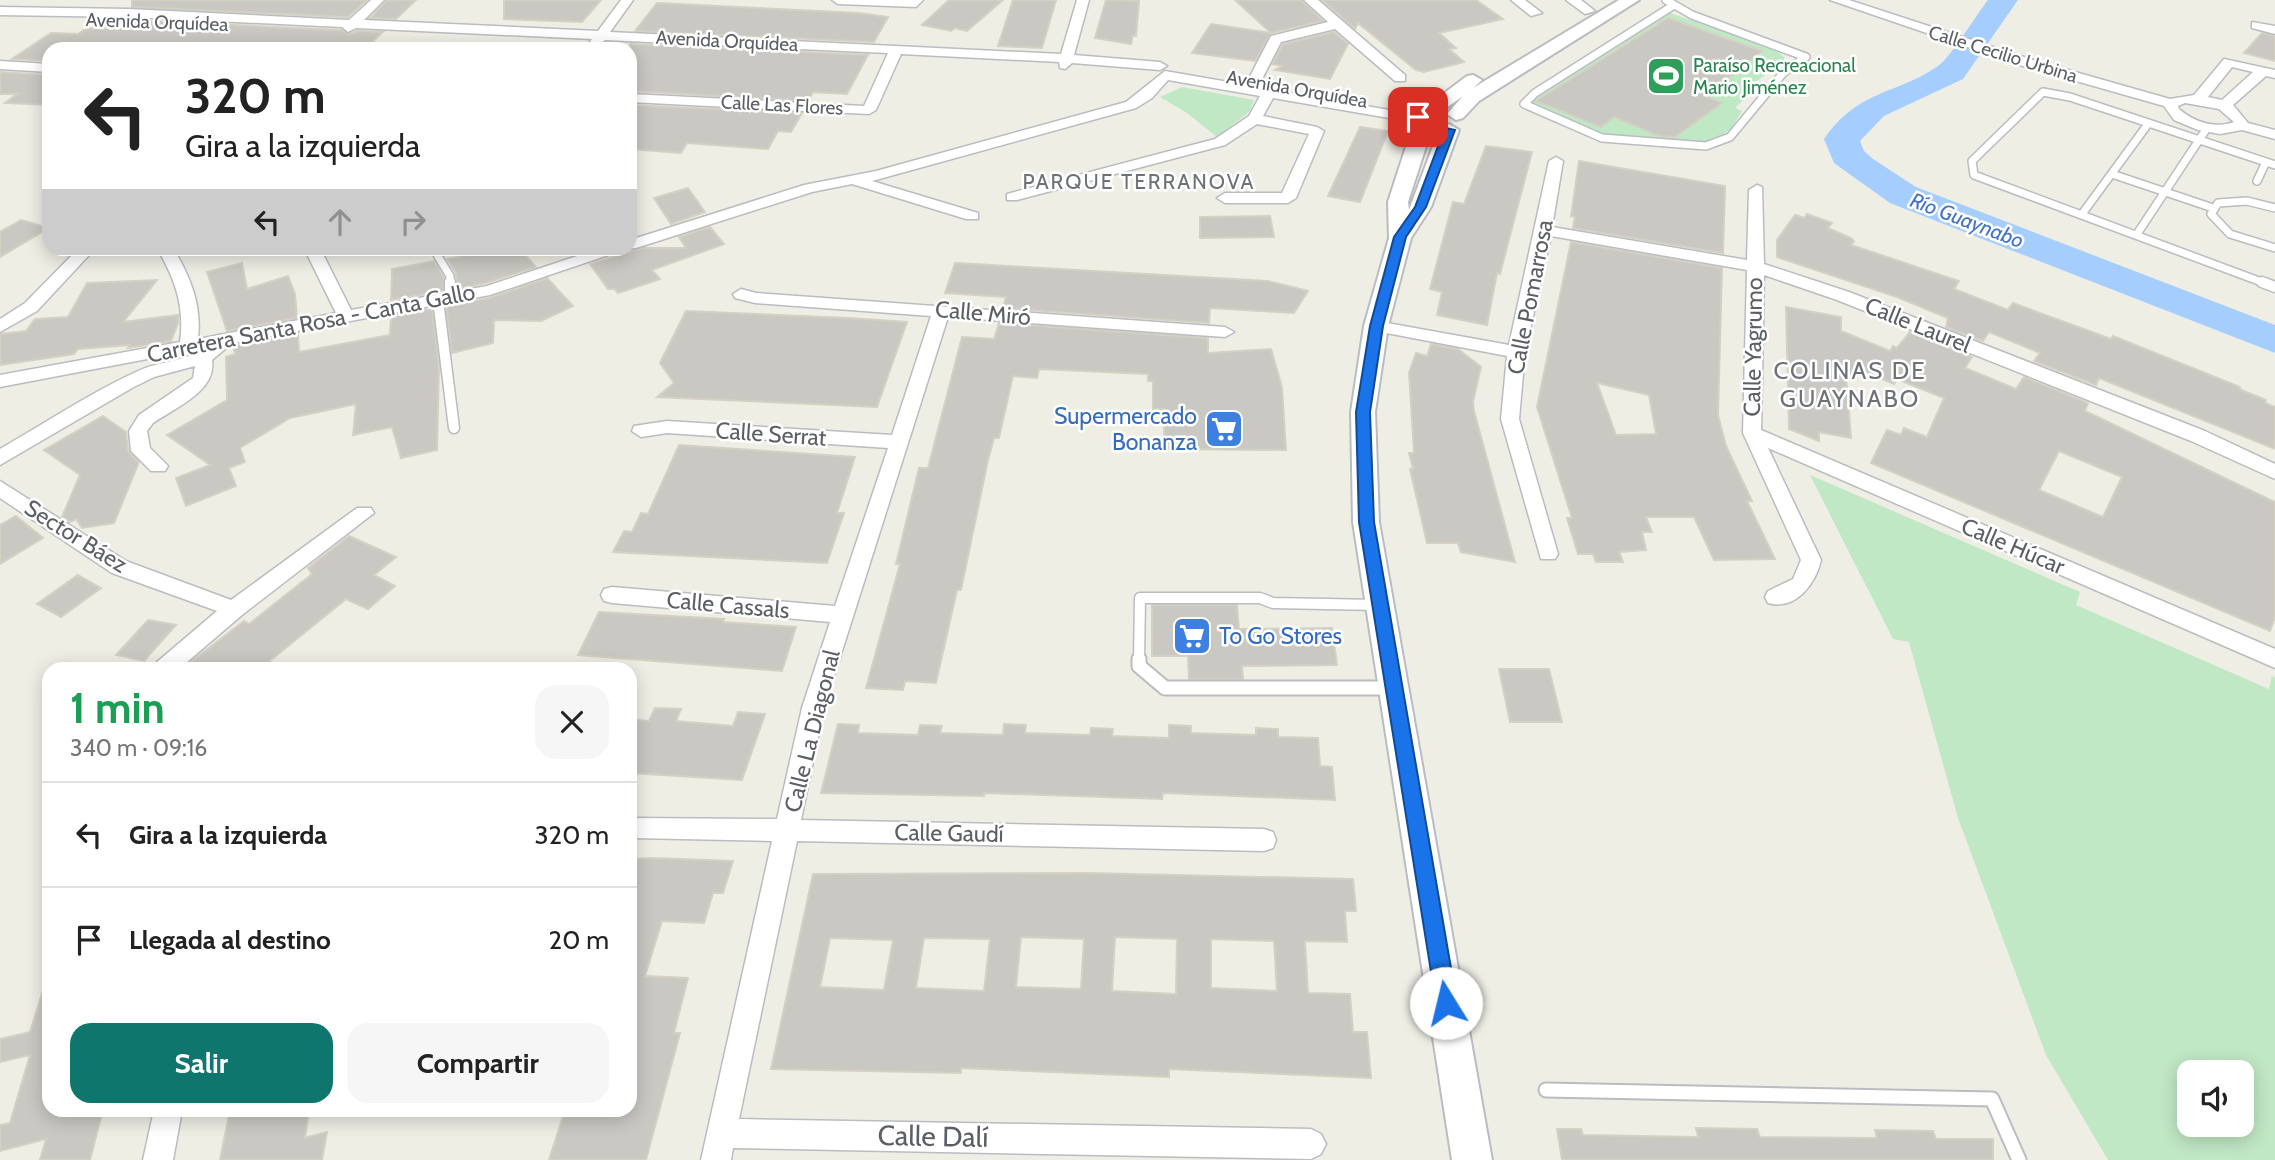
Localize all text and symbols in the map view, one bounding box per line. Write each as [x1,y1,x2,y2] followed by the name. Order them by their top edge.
[85,8,229,36] street label: Avenida Orquídea
[1926,20,2080,88] street label: Calle Cecilio Urbina
[655,26,799,56] street label: Avenida Orquídea
[1693,54,1856,99] place label: Paraíso Recreacional Mario Jiménez
[1645,55,1687,97] sports icon: Paraíso Recreacional Mario Jiménez
[1225,65,1369,113] street label: Avenida Orquídea
[185,66,326,125] text: 320 m
[70,70,161,161] icon: left
[1388,87,1448,147] pin
[720,90,844,120] street label: Calle Las Flores
[1399,98,1437,136] icon: arrive
[185,126,420,165] text: Gira a la izquierda
[1022,169,1256,194] district label: PARQUE TERRANOVA
[1907,187,2027,253] water label: Río Guaynabo
[248,203,286,241] icon: left
[321,203,359,241] icon: ahead
[394,203,432,241] icon: right
[1501,217,1559,377] street label: Calle Pomarrosa
[145,277,477,369] street label: Carretera Santa Rosa - Canta Gallo
[1738,277,1768,417] street label: Calle Yagrumo
[1861,291,1976,359] street label: Calle Laurel
[934,295,1032,331] street label: Calle Miró
[1774,356,1926,413] district label: COLINAS DE GUAYNABO
[1054,402,1197,456] place label: Supermercado Bonanza
[1203,408,1245,450] supermarket icon: Supermercado Bonanza
[715,416,828,452] street label: Calle Serrat
[19,493,133,579] street label: Sector Báez
[1957,512,2070,581] street label: Calle Húcar
[665,586,791,624] street label: Calle Cassals
[1171,615,1213,657] supermarket icon: To Go Stores
[1219,622,1342,650] place label: To Go Stores
[778,646,846,815] street label: Calle La Diagonal
[70,682,165,734] text: 1 min
[535,685,609,759] button: close
[70,734,207,762] text: 340 m · 09:16
[70,816,108,854] icon: left
[894,818,1004,848] street label: Calle Gaudí
[129,819,327,851] text: Gira a la izquierda
[535,819,609,851] text: 320 m
[70,921,108,959] icon: arrive
[129,924,331,956] text: Llegada al destino
[549,924,609,956] text: 20 m
[1409,966,1483,1040] position arrow
[70,1023,333,1103] button: Salir
[347,1023,609,1103] button: Compartir
[2177,1060,2254,1137] map controls
[2177,1060,2254,1137] button: sound
[877,1118,989,1154] street label: Calle Dalí

